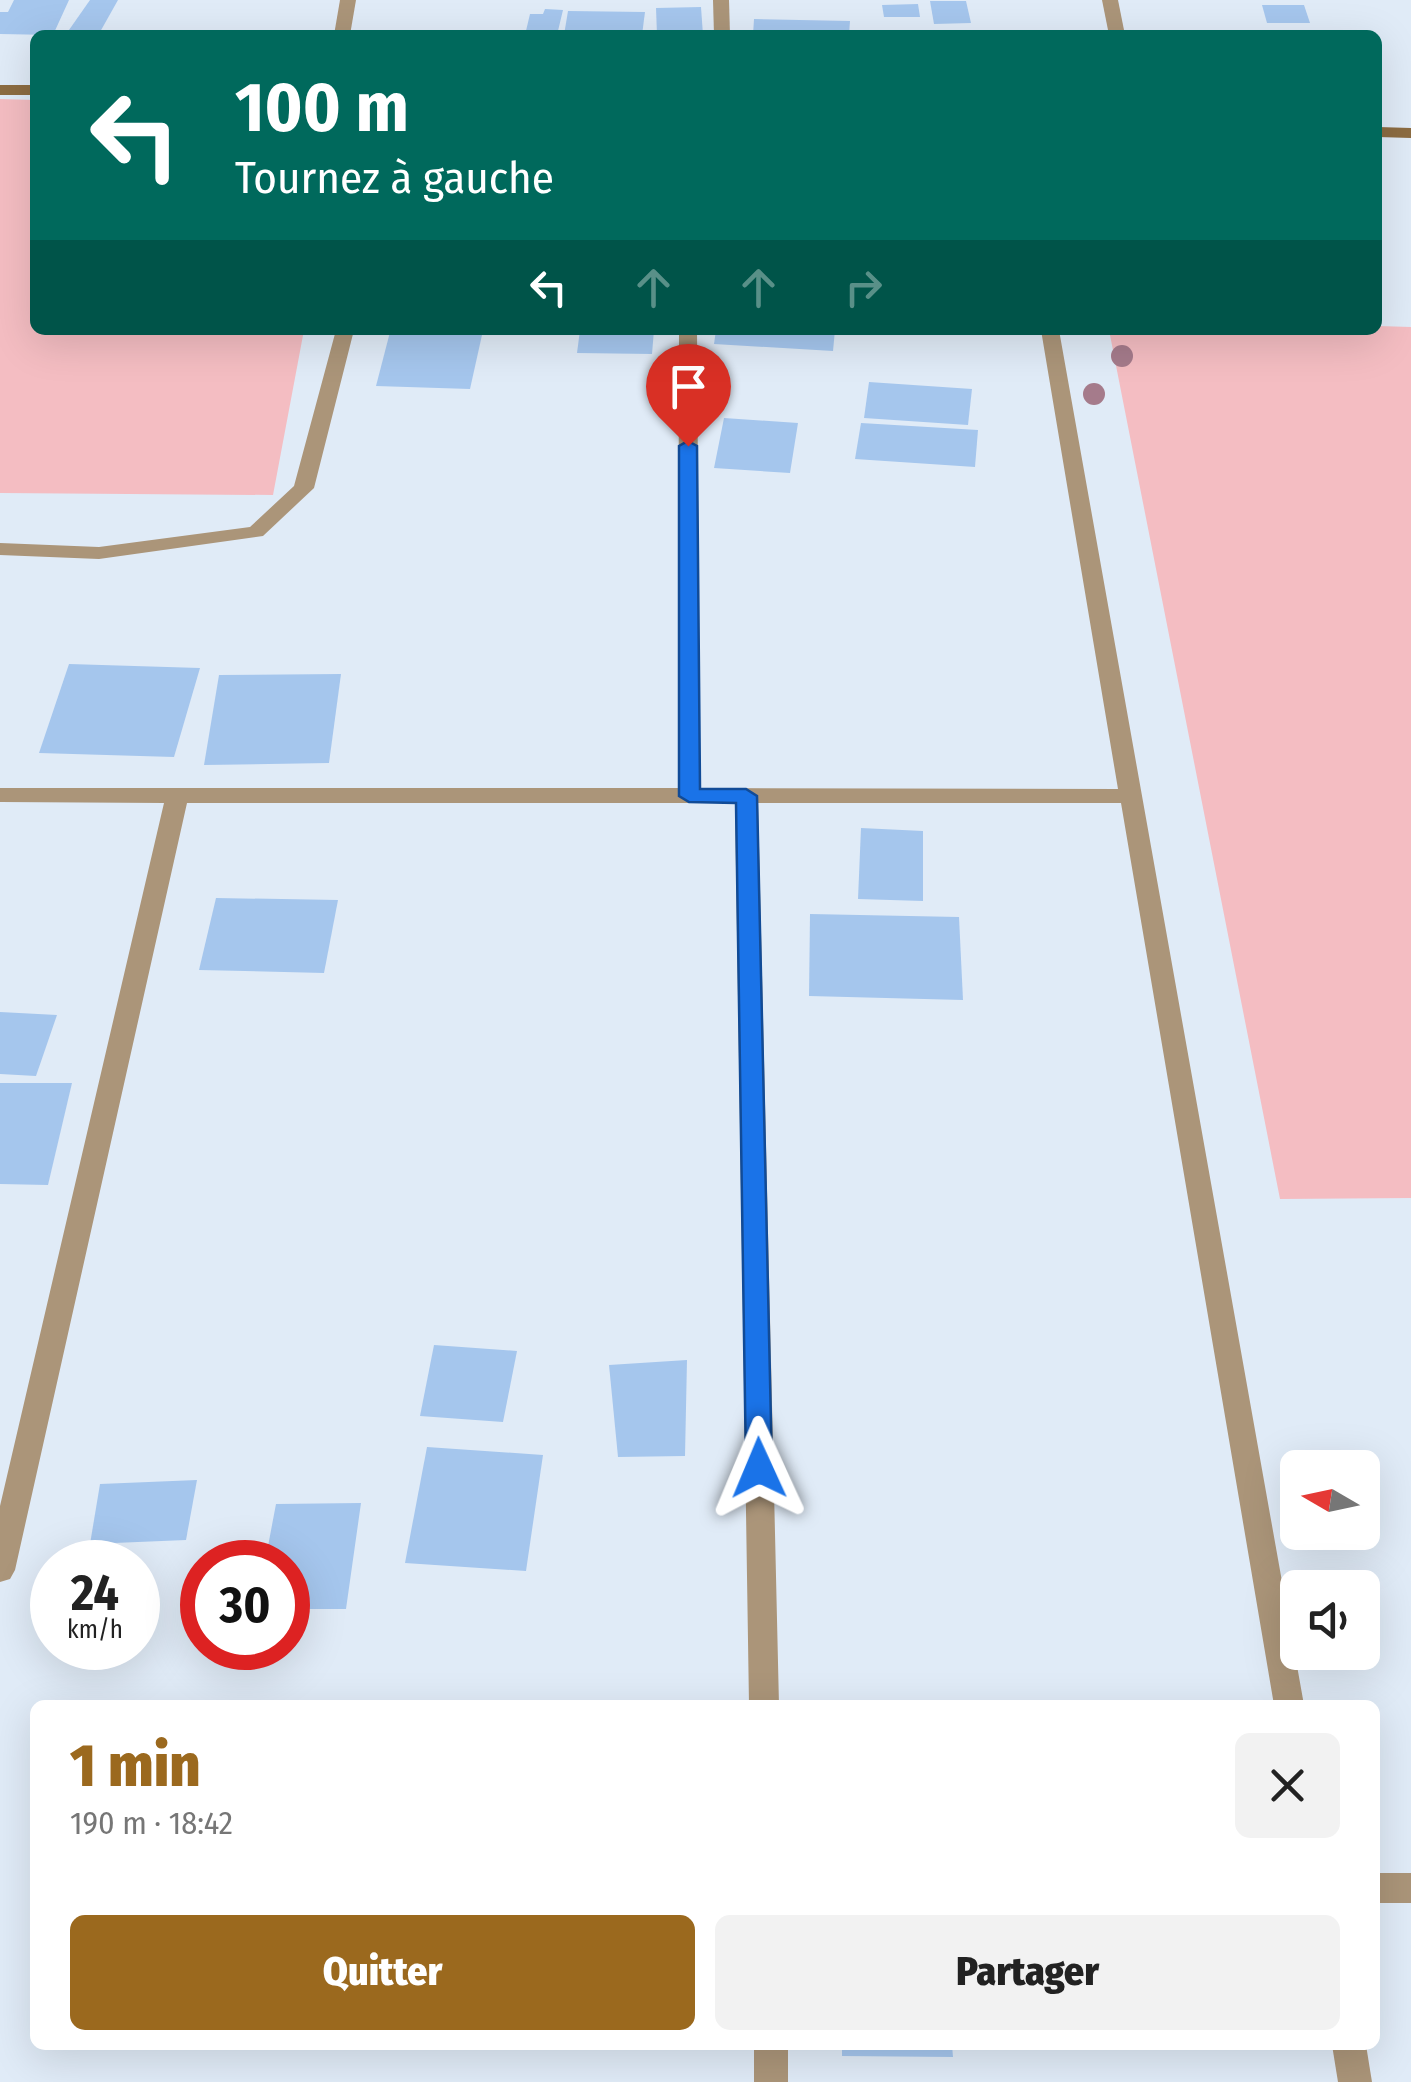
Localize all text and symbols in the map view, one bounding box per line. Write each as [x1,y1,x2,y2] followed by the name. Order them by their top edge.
[235,66,409,150] text: 100 m
[70,70,200,200] icon: left
[235,151,554,205] text: Tournez à gauche
[521,260,576,315] icon: left
[626,260,681,315] icon: ahead
[731,260,786,315] icon: ahead
[836,260,891,315] icon: right
[646,344,731,447] pin
[661,359,716,414] icon: arrive
[707,1416,811,1520] position arrow
[1280,1450,1380,1550] north arrow
[1280,1450,1380,1670] map controls
[180,1540,310,1670] speed limit sign: 30
[71,1563,119,1623] text: 24
[1280,1570,1380,1670] button: sound
[67,1615,123,1645] text: km/h
[70,1730,201,1802] text: 1 min
[1235,1733,1340,1838] button: close
[70,1804,233,1842] text: 190 m · 18:42
[70,1915,695,2030] button: Quitter
[715,1915,1340,2030] button: Partager

